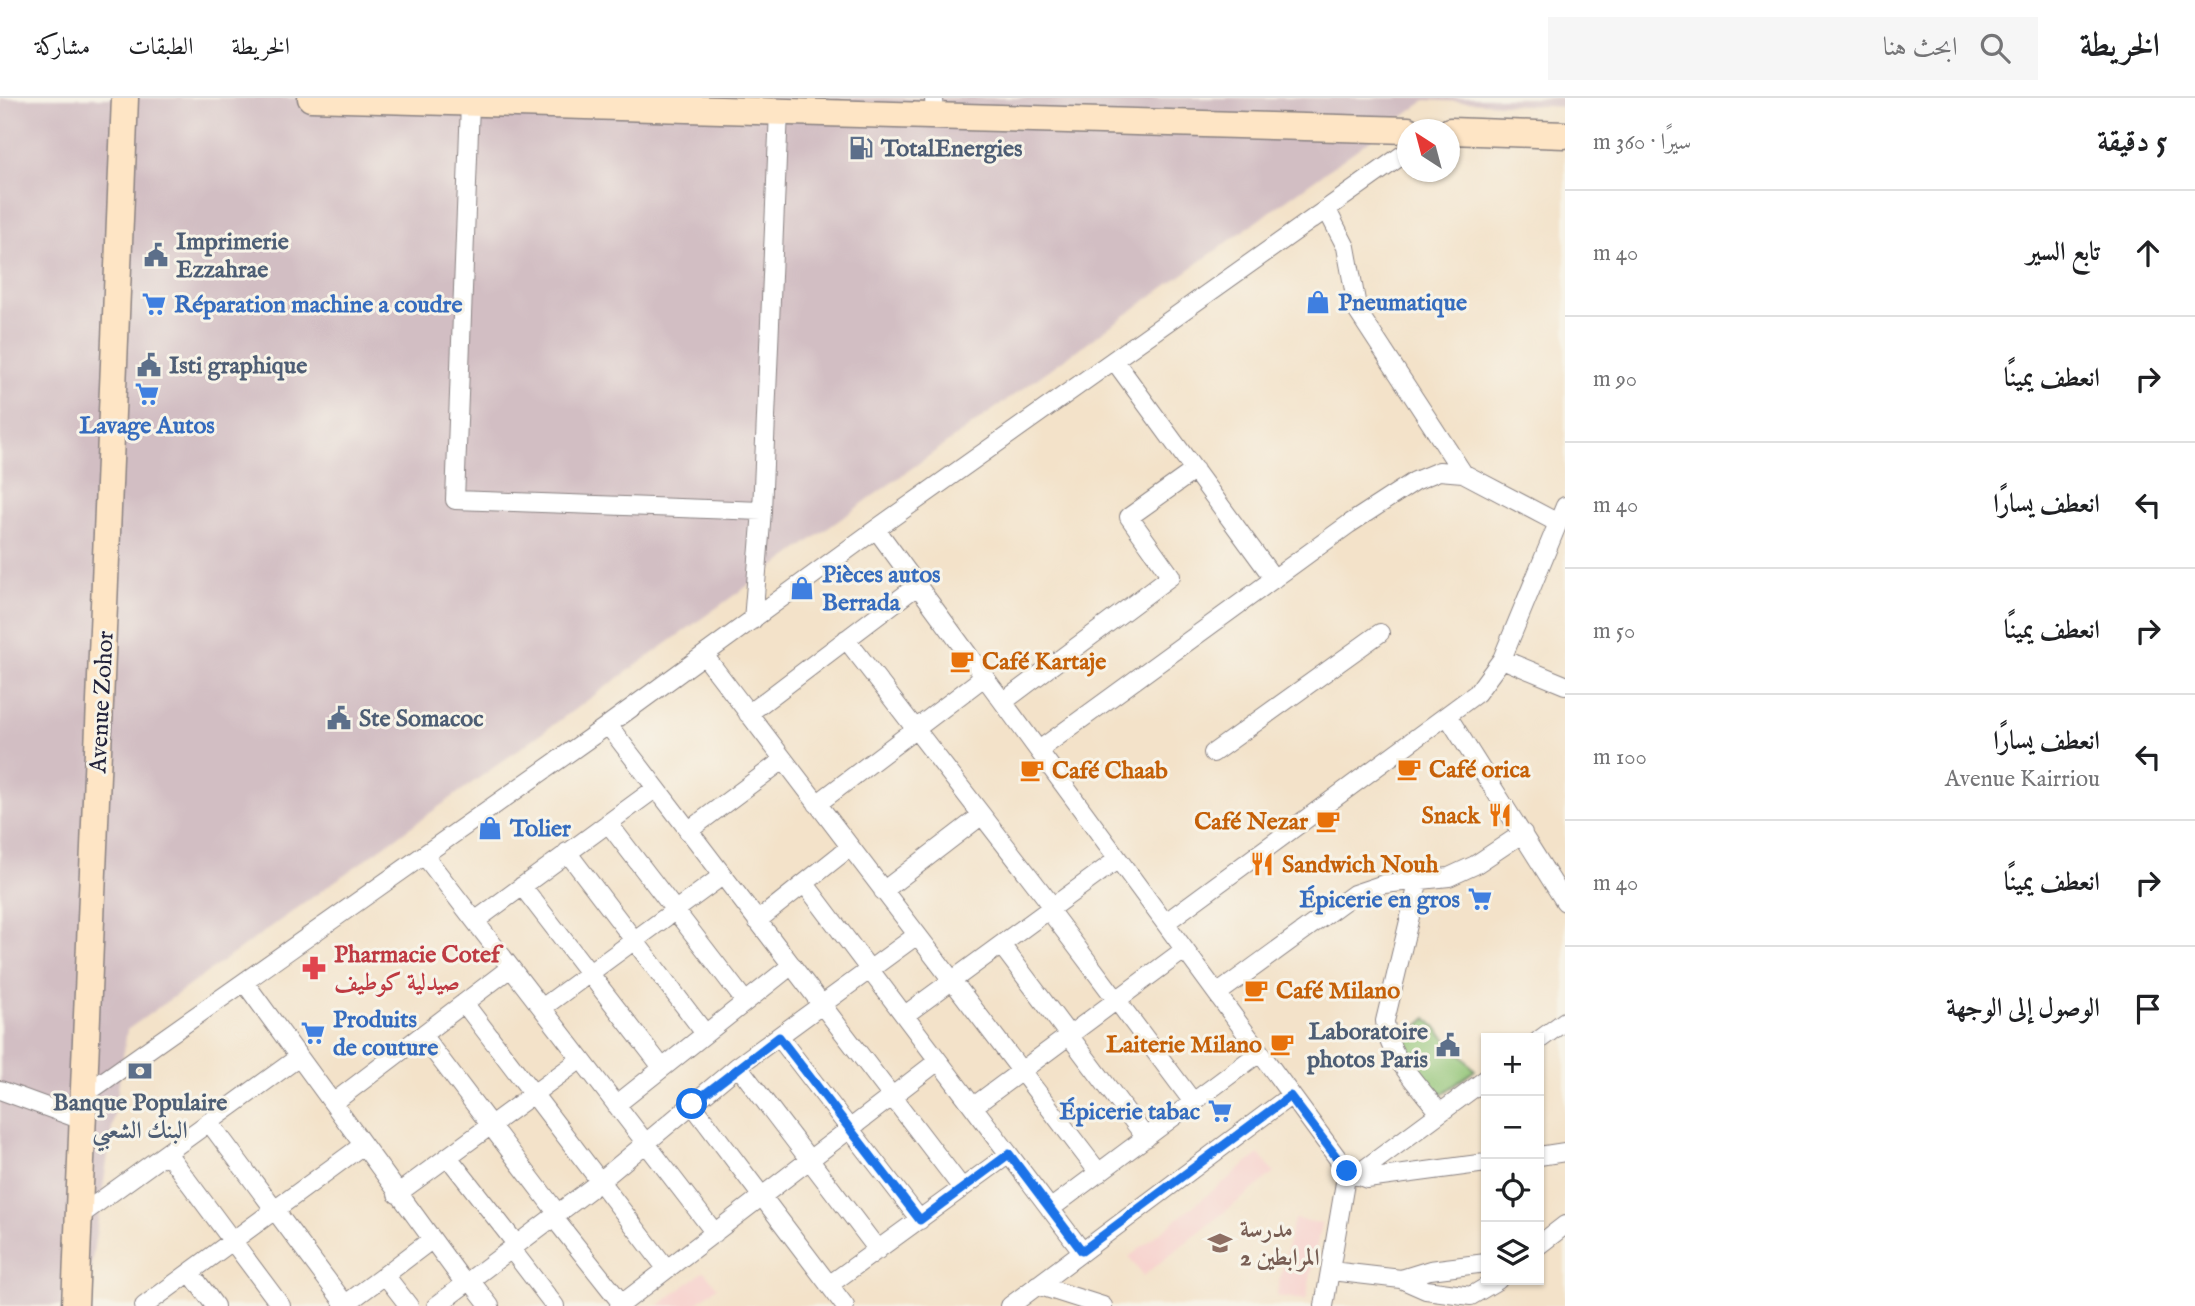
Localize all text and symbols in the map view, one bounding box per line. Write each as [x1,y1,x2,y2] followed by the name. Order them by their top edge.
[1548,17,2038,80] search box
[2080,26,2160,68] text: الخريطة
[1976,29,2014,67] icon: search
[1883,31,1958,64] text: ابحث هنا
[35,32,90,63] text: مشاركة
[128,32,194,63] text: الطبقات
[232,32,290,63] text: الخريطة
[1397,119,1460,182] north arrow
[2097,124,2167,162] text: 5 دقيقة
[1593,128,1691,157] text: سيرًا · 360 m
[847,134,875,162] fuel station icon: TotalEnergies
[880,134,1023,165] place label: TotalEnergies
[176,227,289,286] place label: Imprimerie Ezzahrae
[2129,234,2167,272] icon: ahead
[2026,236,2100,269] text: تابع السير
[1593,239,1638,268] text: 40 m
[142,241,170,269] public building icon: Imprimerie Ezzahrae
[1304,288,1332,316] shop icon: Pneumatique
[1338,288,1467,319] place label: Pneumatique
[140,290,168,318] supermarket icon: Réparation machine a coudre
[174,290,462,321] place label: Réparation machine a coudre
[135,351,163,379] public building icon: Isti graphique
[169,351,307,382] place label: Isti graphique
[2129,360,2167,398] icon: right
[2004,362,2100,395] text: انعطف يمينًا
[1593,365,1637,394] text: 90 m
[133,380,161,408] supermarket icon: Lavage Autos
[79,411,215,442] place label: Lavage Autos
[2129,486,2167,524] icon: left
[1993,488,2100,521] text: انعطف يسارًا
[1593,491,1638,520] text: 40 m
[822,560,941,619] place label: Pièces autos Berrada
[788,574,816,602] shop icon: Pièces autos Berrada
[2129,612,2167,650] icon: right
[2004,614,2100,647] text: انعطف يمينًا
[1593,617,1635,646] text: 50 m
[83,630,122,775] street label: Avenue Zohor
[948,647,976,675] cafe icon: Café Kartaje
[982,647,1106,678] place label: Café Kartaje
[325,704,353,732] public building icon: Ste Somacoc
[359,704,484,735] place label: Ste Somacoc
[1993,725,2100,758] text: انعطف يسارًا
[2129,738,2167,776] icon: left
[1593,743,1647,772] text: 100 m
[1395,755,1423,783] cafe icon: Café orica
[1429,755,1531,786] place label: Café orica
[1018,756,1046,784] cafe icon: Café Chaab
[1052,756,1168,787] place label: Café Chaab
[1945,765,2100,794] text: Avenue Kairriou
[1421,801,1481,832] place label: Snack
[1486,801,1514,829] restaurant icon: Snack
[1194,807,1308,838] place label: Café Nezar
[1314,807,1342,835] cafe icon: Café Nezar
[476,814,504,842] shop icon: Tolier
[509,814,571,845] place label: Tolier
[1248,850,1276,878] restaurant icon: Sandwich Nouh
[1282,850,1439,881] place label: Sandwich Nouh
[2129,864,2167,902] icon: right
[2004,866,2100,899] text: انعطف يمينًا
[1593,869,1638,898] text: 40 m
[1299,885,1461,916] place label: Épicerie en gros
[1466,885,1494,913] supermarket icon: Épicerie en gros
[334,940,504,999] place label: Pharmacie Cotef صيدلية كوطيف
[300,954,328,982] pharmacy icon: Pharmacie Cotef صيدلية كوطيف
[1242,976,1270,1004] cafe icon: Café Milano
[1276,976,1400,1007] place label: Café Milano
[2129,990,2167,1028] icon: arrive
[1946,992,2100,1025] text: الوصول إلى الوجهة
[333,1005,438,1064] place label: Produits de couture
[1306,1017,1429,1076] place label: Laboratoire photos Paris
[299,1019,327,1047] supermarket icon: Produits de couture
[1106,1030,1262,1061] place label: Laiterie Milano
[1268,1030,1296,1058] cafe icon: Laiterie Milano
[1434,1031,1462,1059] public building icon: Laboratoire photos Paris
[1481,1033,1544,1285] map controls
[1481,1033,1544,1096] button: +
[126,1057,154,1085] bank icon: Banque Populaire البنك الشعبي
[53,1088,227,1152] place label: Banque Populaire البنك الشعبي
[676,1088,707,1119] route start
[1481,1096,1544,1159] button: −
[1059,1097,1200,1128] place label: Épicerie tabac
[1206,1097,1234,1125] supermarket icon: Épicerie tabac
[1331,1155,1362,1186] route end
[1481,1159,1544,1222] button: locate
[1240,1215,1320,1274] place label: مدرسة المرابطين 2
[1481,1222,1544,1285] button: layers
[1206,1229,1234,1257] school or university icon: مدرسة المرابطين 2

